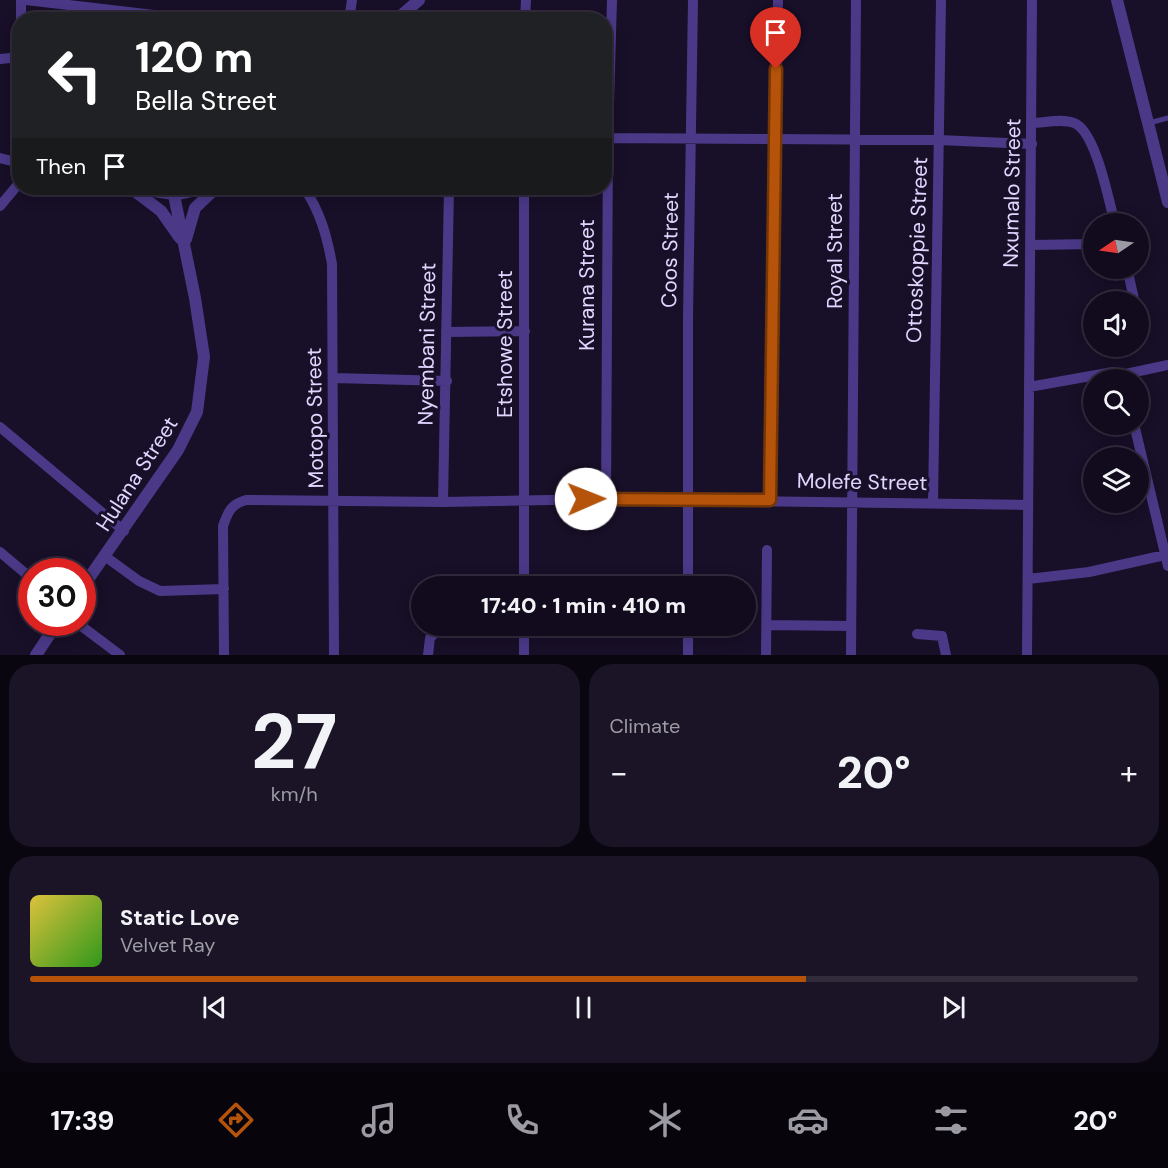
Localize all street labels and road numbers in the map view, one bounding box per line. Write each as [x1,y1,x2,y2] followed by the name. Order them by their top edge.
[997,118,1027,268] street label: Nxumalo Street
[900,157,934,343] street label: Ottoskoppie Street
[655,192,685,308] street label: Coos Street
[821,193,849,309] street label: Royal Street
[573,219,601,351] street label: Kurana Street
[412,262,442,426] street label: Nyembani Street
[491,270,519,418] street label: Etshowe Street
[300,347,330,489] street label: Motopo Street
[90,411,184,537] street label: Hulana Street
[797,467,927,497] street label: Molefe Street

